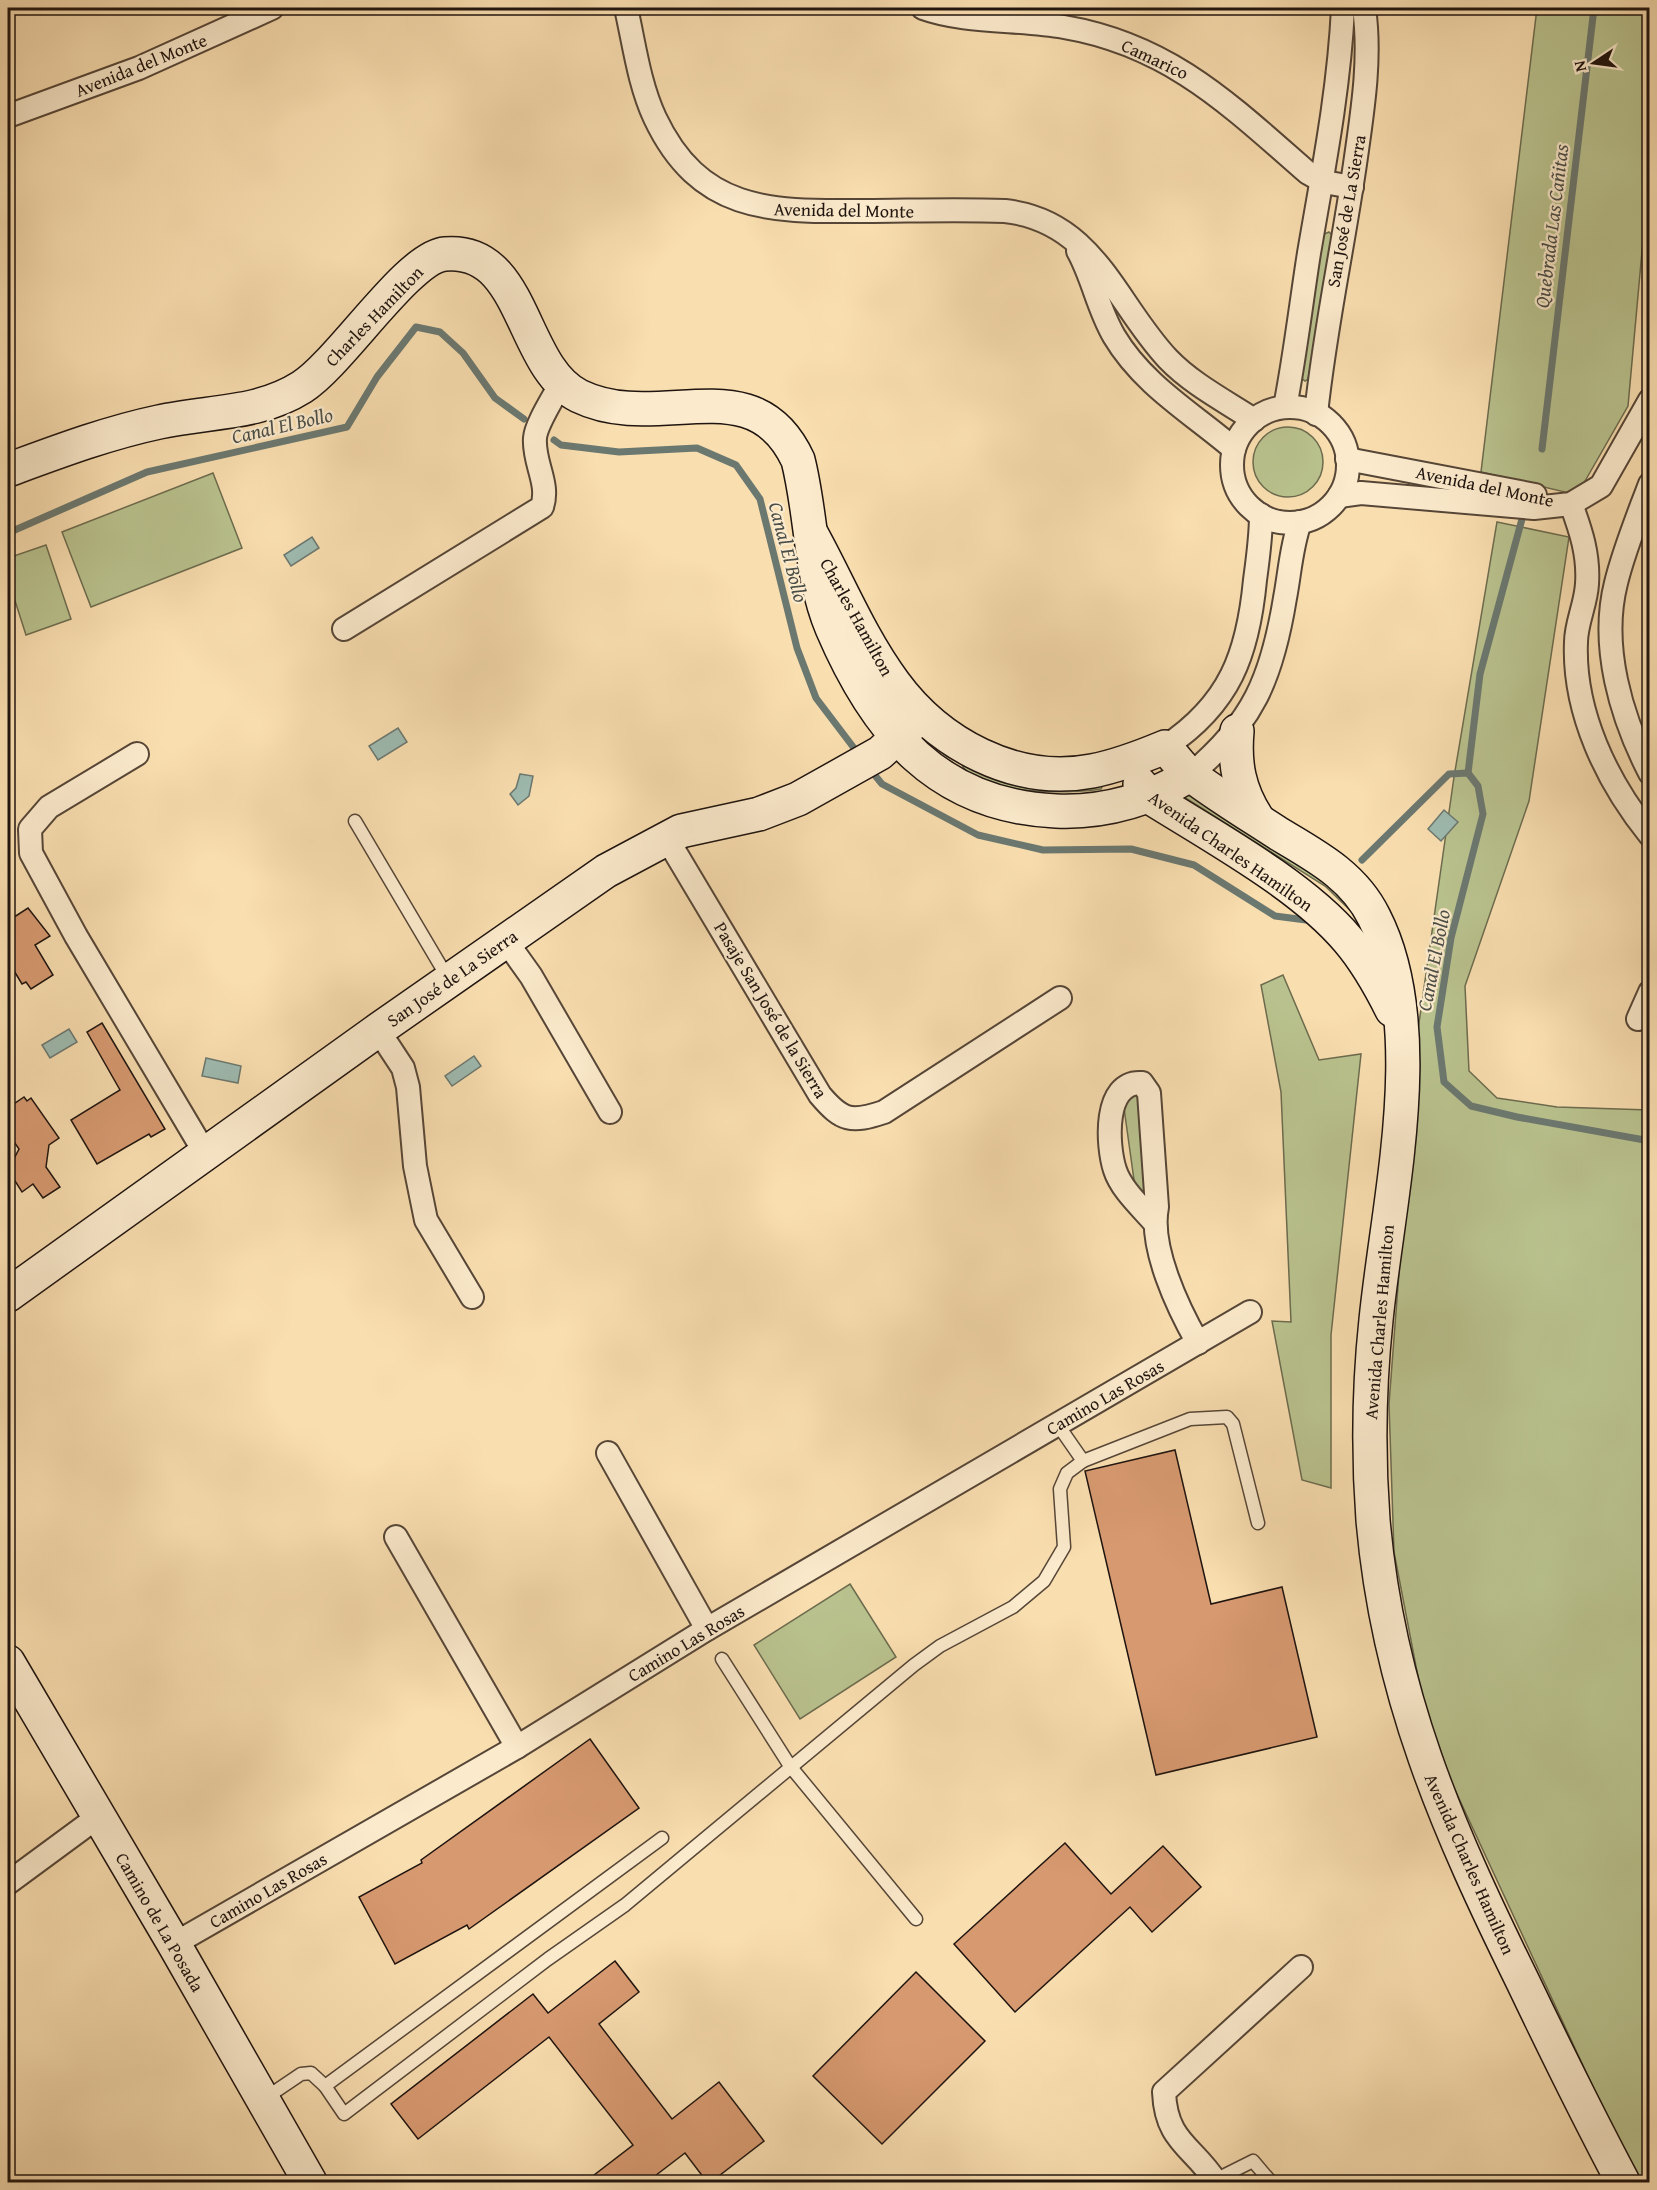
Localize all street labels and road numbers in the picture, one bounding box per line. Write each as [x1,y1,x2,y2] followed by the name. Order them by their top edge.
[71,26,211,104] street label: Avenida del Monte
[1117,32,1193,86] street label: Camarico
[1319,132,1373,289] street label: San José de La Sierra
[774,195,914,225] street label: Avenida del Monte
[319,259,429,373] street label: Charles Hamilton
[1414,458,1556,514] street label: Avenida del Monte
[813,553,901,681] street label: Charles Hamilton
[1143,784,1319,918] street label: Avenida Charles Hamilton
[707,917,835,1104] street label: Pasaje San José de la Sierra
[381,922,523,1033] street label: San José de La Sierra
[1357,1223,1401,1421] street label: Avenida Charles Hamilton
[1041,1352,1169,1442] street label: Camino Las Rosas
[622,1597,750,1689] street label: Camino Las Rosas
[1418,1769,1522,1959] street label: Avenida Charles Hamilton
[204,1845,332,1935] street label: Camino Las Rosas
[109,1847,211,1997] street label: Camino de La Posada

